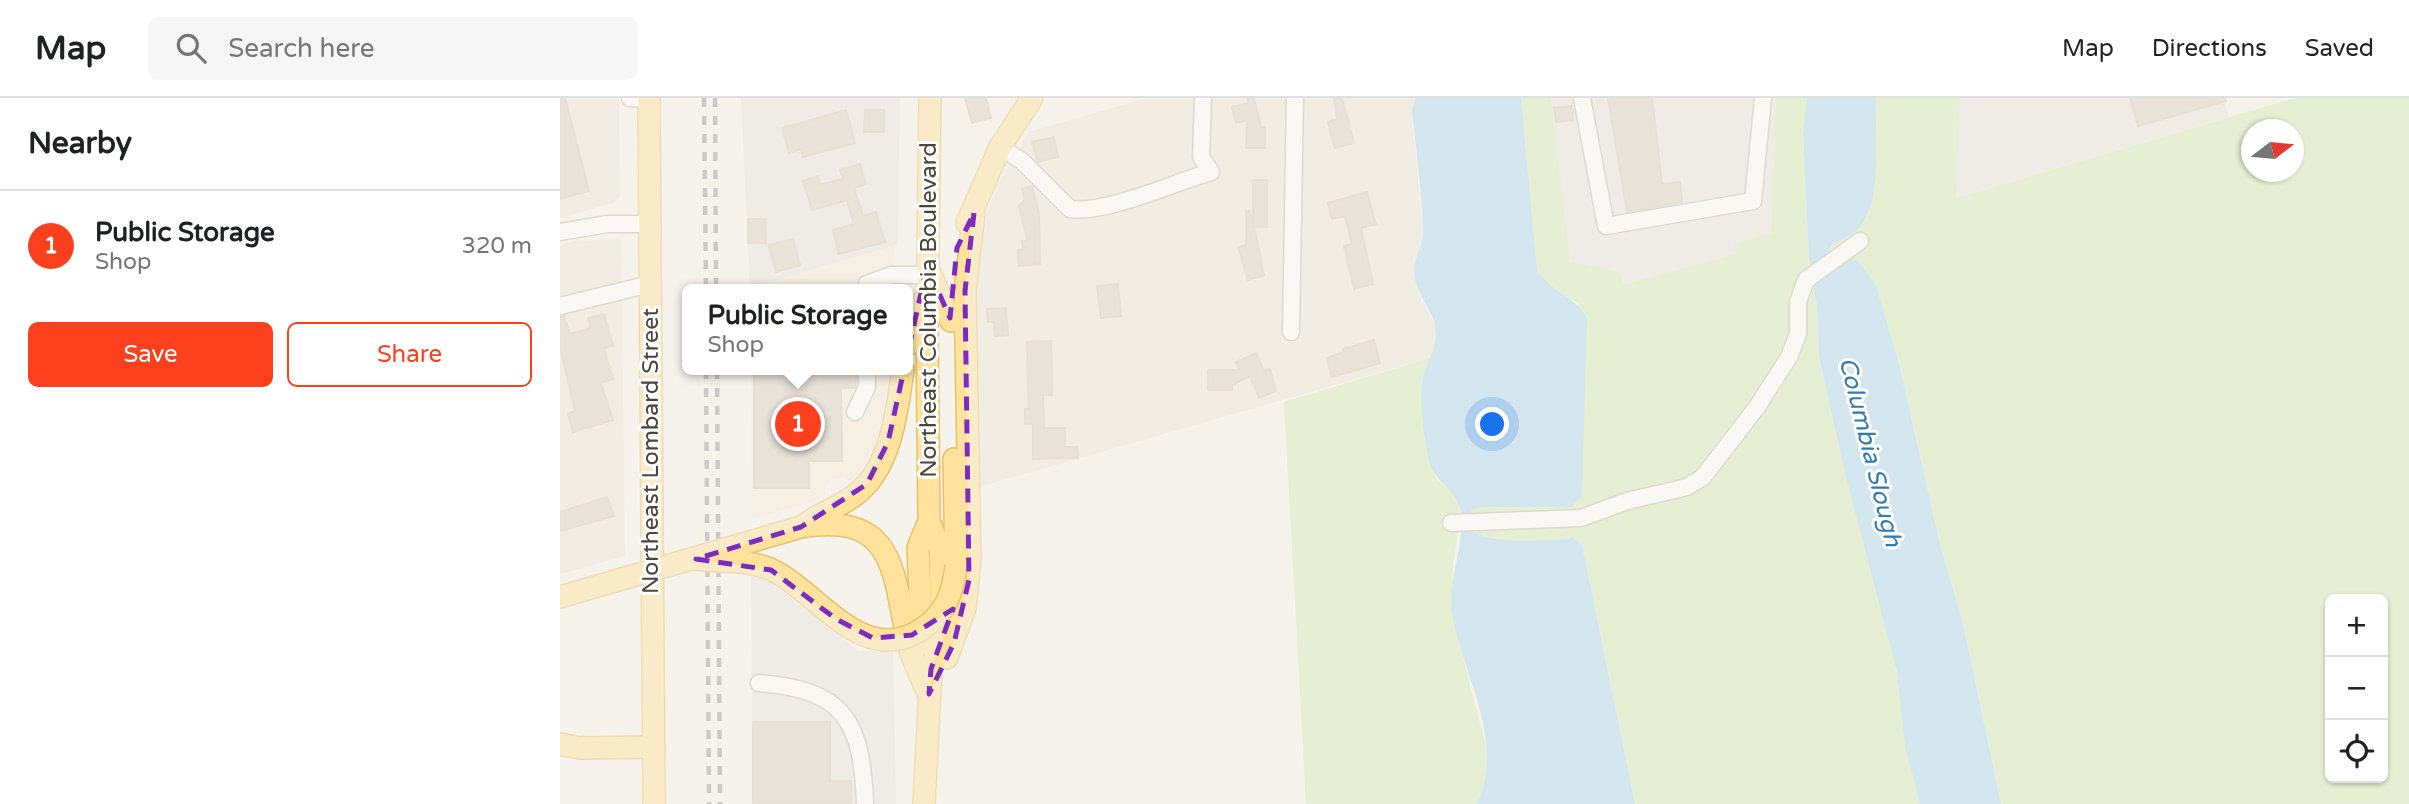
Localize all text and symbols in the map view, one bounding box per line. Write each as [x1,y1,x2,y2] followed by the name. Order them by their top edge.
[148,17,638,80] search box
[35,29,106,68] text: Map
[172,29,210,67] icon: search
[228,33,374,64] text: Search here
[2062,34,2114,63] text: Map
[2152,34,2267,63] text: Directions
[2305,34,2374,63] text: Saved
[2241,119,2304,182] north arrow
[28,125,132,162] text: Nearby
[915,142,943,478] street label: Northeast Columbia Boulevard
[95,217,275,248] text: Public Storage
[44,232,58,260] text: 1
[462,232,532,260] text: 320 m
[95,248,152,276] text: Shop
[682,284,913,375] popup
[708,300,887,331] text: Public Storage
[637,308,665,594] street label: Northeast Lombard Street
[28,322,273,387] button: Save
[287,322,532,387] button: Share
[708,331,764,359] text: Shop
[1832,354,1908,551] water label: Columbia Slough
[775,398,821,450] pin: 1
[1475,407,1509,441] your location
[2325,594,2388,783] map controls
[2325,594,2388,657] button: +
[2325,657,2388,720] button: −
[2325,720,2388,783] button: locate

